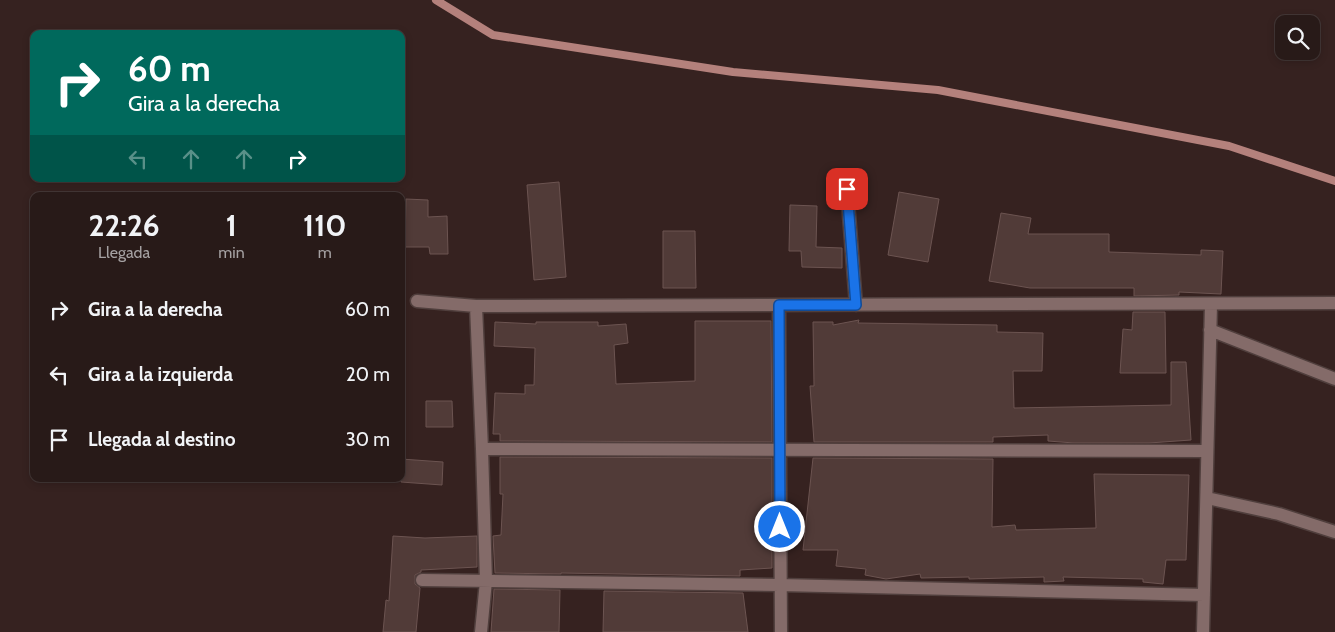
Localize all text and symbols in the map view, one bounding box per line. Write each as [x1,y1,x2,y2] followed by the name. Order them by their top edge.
[1275,15,1320,60] map controls
[1275,15,1320,60] button: search
[128,47,211,90] text: 60 m
[45,50,110,115] icon: right
[128,90,280,117] text: Gira a la derecha
[124,145,152,173] icon: left
[177,145,205,173] icon: ahead
[230,145,258,173] icon: ahead
[283,145,311,173] icon: right
[826,168,868,210] pin
[833,175,861,203] icon: arrive
[89,207,160,244] text: 22:26
[226,207,237,244] text: 1
[303,207,346,244] text: 110
[98,243,150,262] text: Llegada
[218,243,245,262] text: min
[318,243,332,262] text: m
[45,296,73,324] icon: right
[88,298,223,321] text: Gira a la derecha
[345,298,390,321] text: 60 m
[45,361,73,389] icon: left
[88,363,233,386] text: Gira a la izquierda
[346,363,390,386] text: 20 m
[45,426,73,454] icon: arrive
[88,428,235,451] text: Llegada al destino
[346,428,390,451] text: 30 m
[753,500,805,552] position arrow

